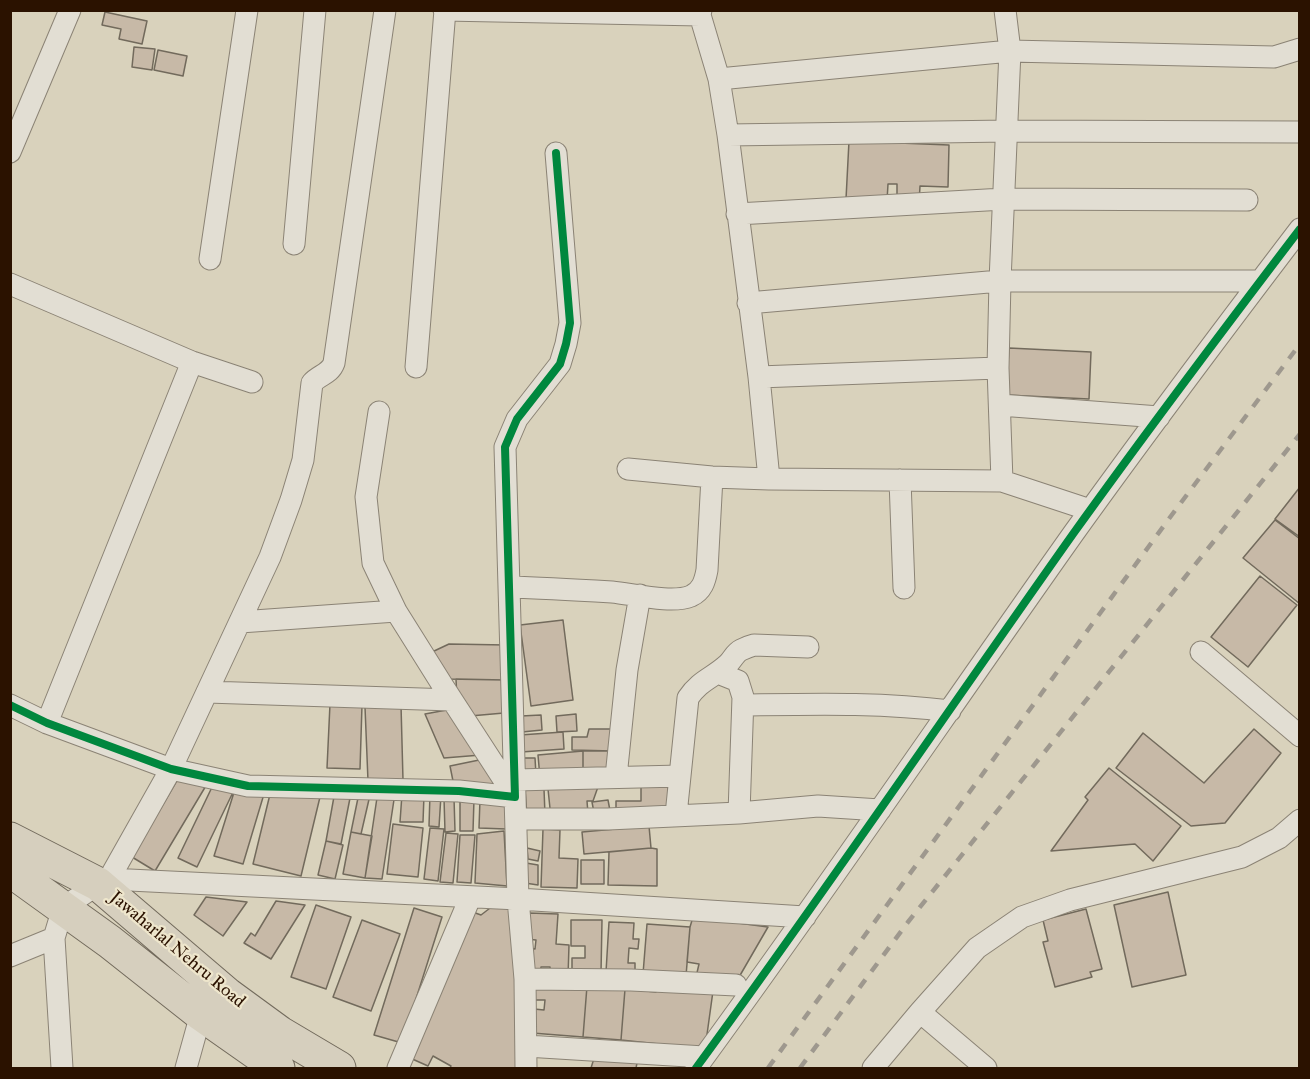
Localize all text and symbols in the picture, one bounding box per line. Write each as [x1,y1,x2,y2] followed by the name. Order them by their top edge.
[105,887,249,1013] street label: Jawaharlal Nehru Road

